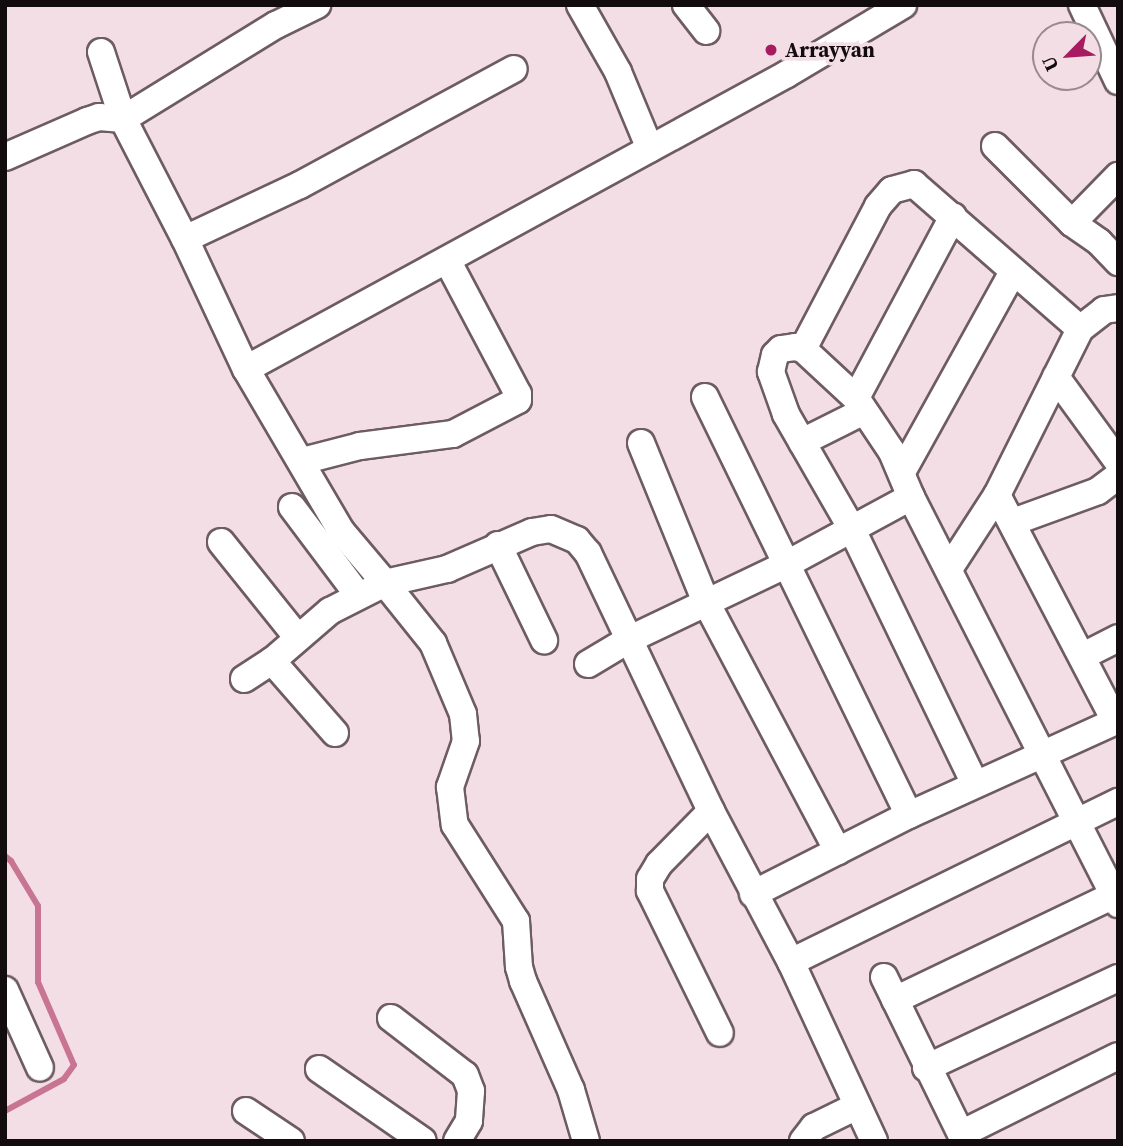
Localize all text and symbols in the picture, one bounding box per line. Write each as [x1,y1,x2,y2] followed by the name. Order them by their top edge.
[1032,21,1102,91] north arrow
[785,37,875,63] place label: Arrayyan
[763,42,779,58] marker: Arrayyan
[1035,52,1065,76] text: U

